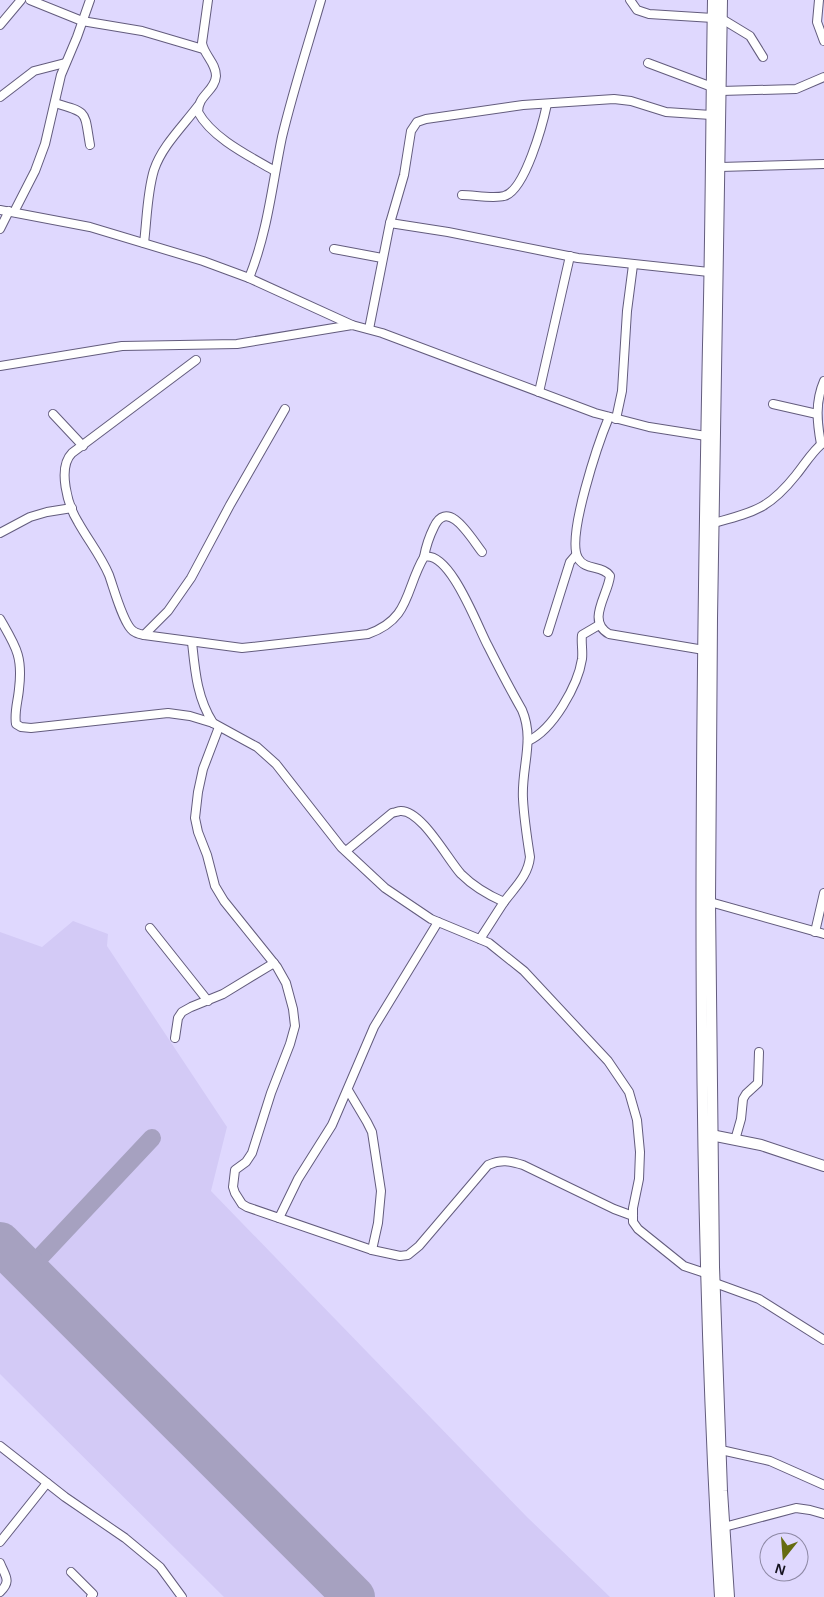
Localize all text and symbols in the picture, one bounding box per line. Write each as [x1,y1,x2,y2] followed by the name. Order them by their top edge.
[759,1532,809,1582] north arrow
[773,1560,787,1579] text: N

